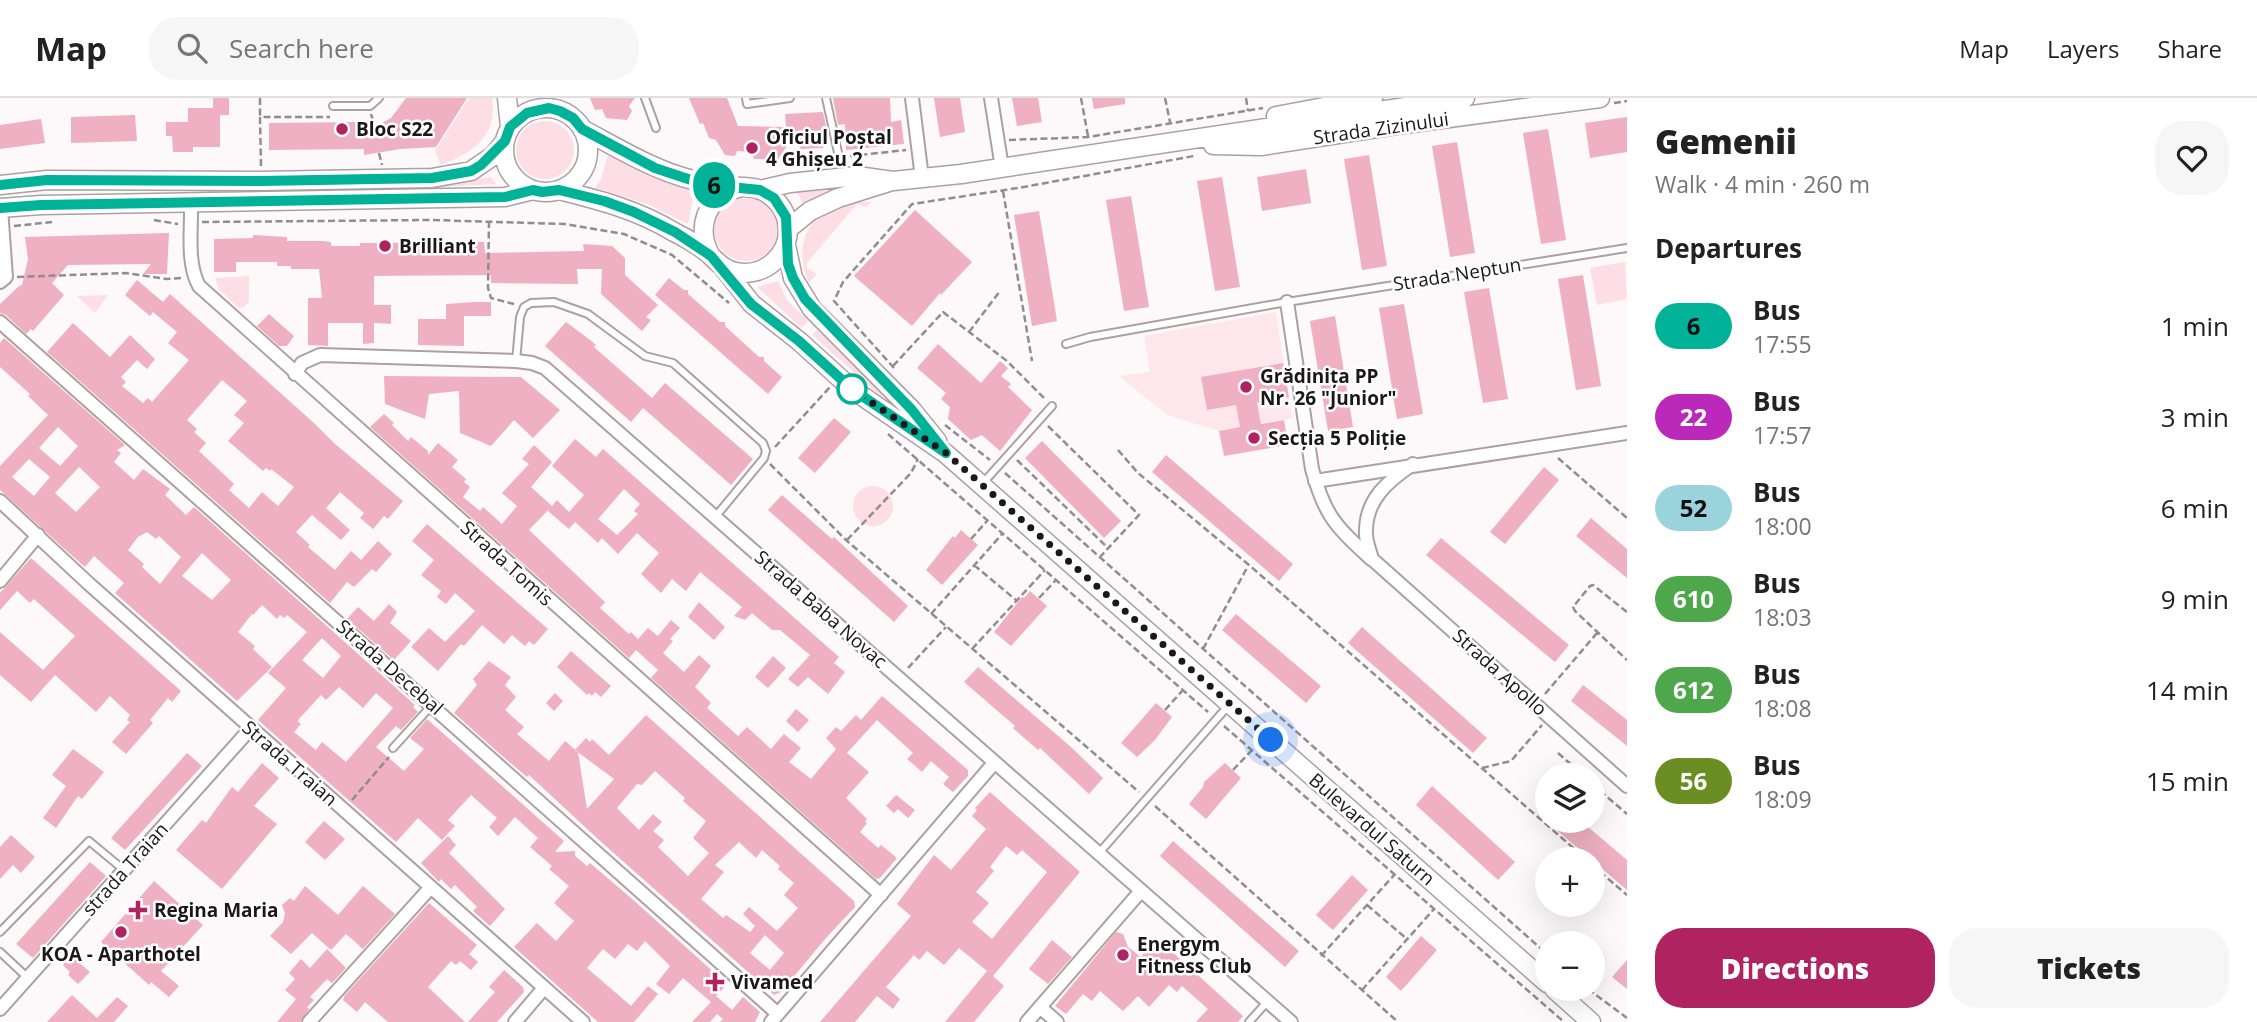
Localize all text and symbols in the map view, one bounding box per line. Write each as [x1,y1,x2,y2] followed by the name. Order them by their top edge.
[149,17,639,80] search box
[35,26,107,71] text: Map
[173,29,211,67] icon: search
[229,30,374,66] text: Search here
[1959,32,2009,65] text: Map
[2047,32,2120,65] text: Layers
[2158,32,2222,65] text: Share
[1312,106,1450,150] street label: Strada Zizinului
[356,116,433,142] place label: Bloc S22
[1655,119,1797,164] text: Gemenii
[334,121,350,137] marker: Bloc S22
[2155,121,2229,195] button: heart
[766,124,892,172] place label: Oficiul Poștal 4 Ghișeu 2
[744,140,760,156] marker: Oficiul Poștal 4 Ghișeu 2
[691,162,737,208] line badge: 6
[707,168,721,201] text: 6
[1655,168,1870,200] text: Walk · 4 min · 260 m
[1655,230,1802,266] text: Departures
[399,233,476,259] place label: Brilliant
[377,238,393,254] marker: Brilliant
[1391,251,1523,297] street label: Strada Neptun
[1753,292,1800,328] text: Bus
[2161,308,2229,344] text: 1 min
[1687,309,1700,342] text: 6
[1753,328,1812,360] text: 17:55
[1260,363,1397,411] place label: Grădinița PP Nr. 26 "Junior"
[837,374,867,404] unlabelled marker
[1238,379,1254,395] marker: Grădinița PP Nr. 26 "Junior"
[1753,383,1800,419] text: Bus
[2161,399,2229,435] text: 3 min
[1680,400,1707,433] text: 22
[1753,419,1812,451] text: 17:57
[1268,425,1406,451] place label: Secția 5 Poliție
[1246,430,1262,446] marker: Secția 5 Poliție
[1753,474,1800,510] text: Bus
[2161,490,2229,526] text: 6 min
[1680,491,1707,524] text: 52
[1753,510,1812,542] text: 18:00
[455,515,559,611] street label: Strada Tomis
[749,544,893,674] street label: Strada Baba Novac
[1753,565,1800,601] text: Bus
[2161,581,2229,617] text: 9 min
[1673,582,1714,615] text: 610
[1753,601,1812,633] text: 18:03
[331,613,449,721] street label: Strada Decebal
[1447,623,1553,721] street label: Strada Apollo
[1753,656,1800,692] text: Bus
[2146,672,2229,708] text: 14 min
[1673,673,1714,706] text: 612
[1753,692,1812,724] text: 18:08
[237,714,343,812] street label: Strada Traian
[1253,722,1288,757] your location
[1753,747,1800,783] text: Bus
[1535,763,1605,1001] map controls
[1535,763,1605,833] button: layers
[2146,763,2229,799] text: 15 min
[1680,764,1707,797] text: 56
[1303,767,1441,891] street label: Bulevardul Saturn
[1753,783,1812,815] text: 18:09
[76,817,174,921] street label: strada Traian
[1535,847,1605,917] button: +
[154,897,279,923] place label: Regina Maria
[128,900,148,920] marker: Regina Maria
[113,924,129,940] marker: KOA - Aparthotel
[1655,928,1935,1008] button: Directions
[1949,928,2229,1008] button: Tickets
[1137,931,1251,979] place label: Energym Fitness Club
[1535,931,1605,1001] button: −
[41,941,201,967] place label: KOA - Aparthotel
[1115,947,1131,963] marker: Energym Fitness Club
[731,969,813,995] place label: Vivamed
[705,972,725,992] marker: Vivamed

